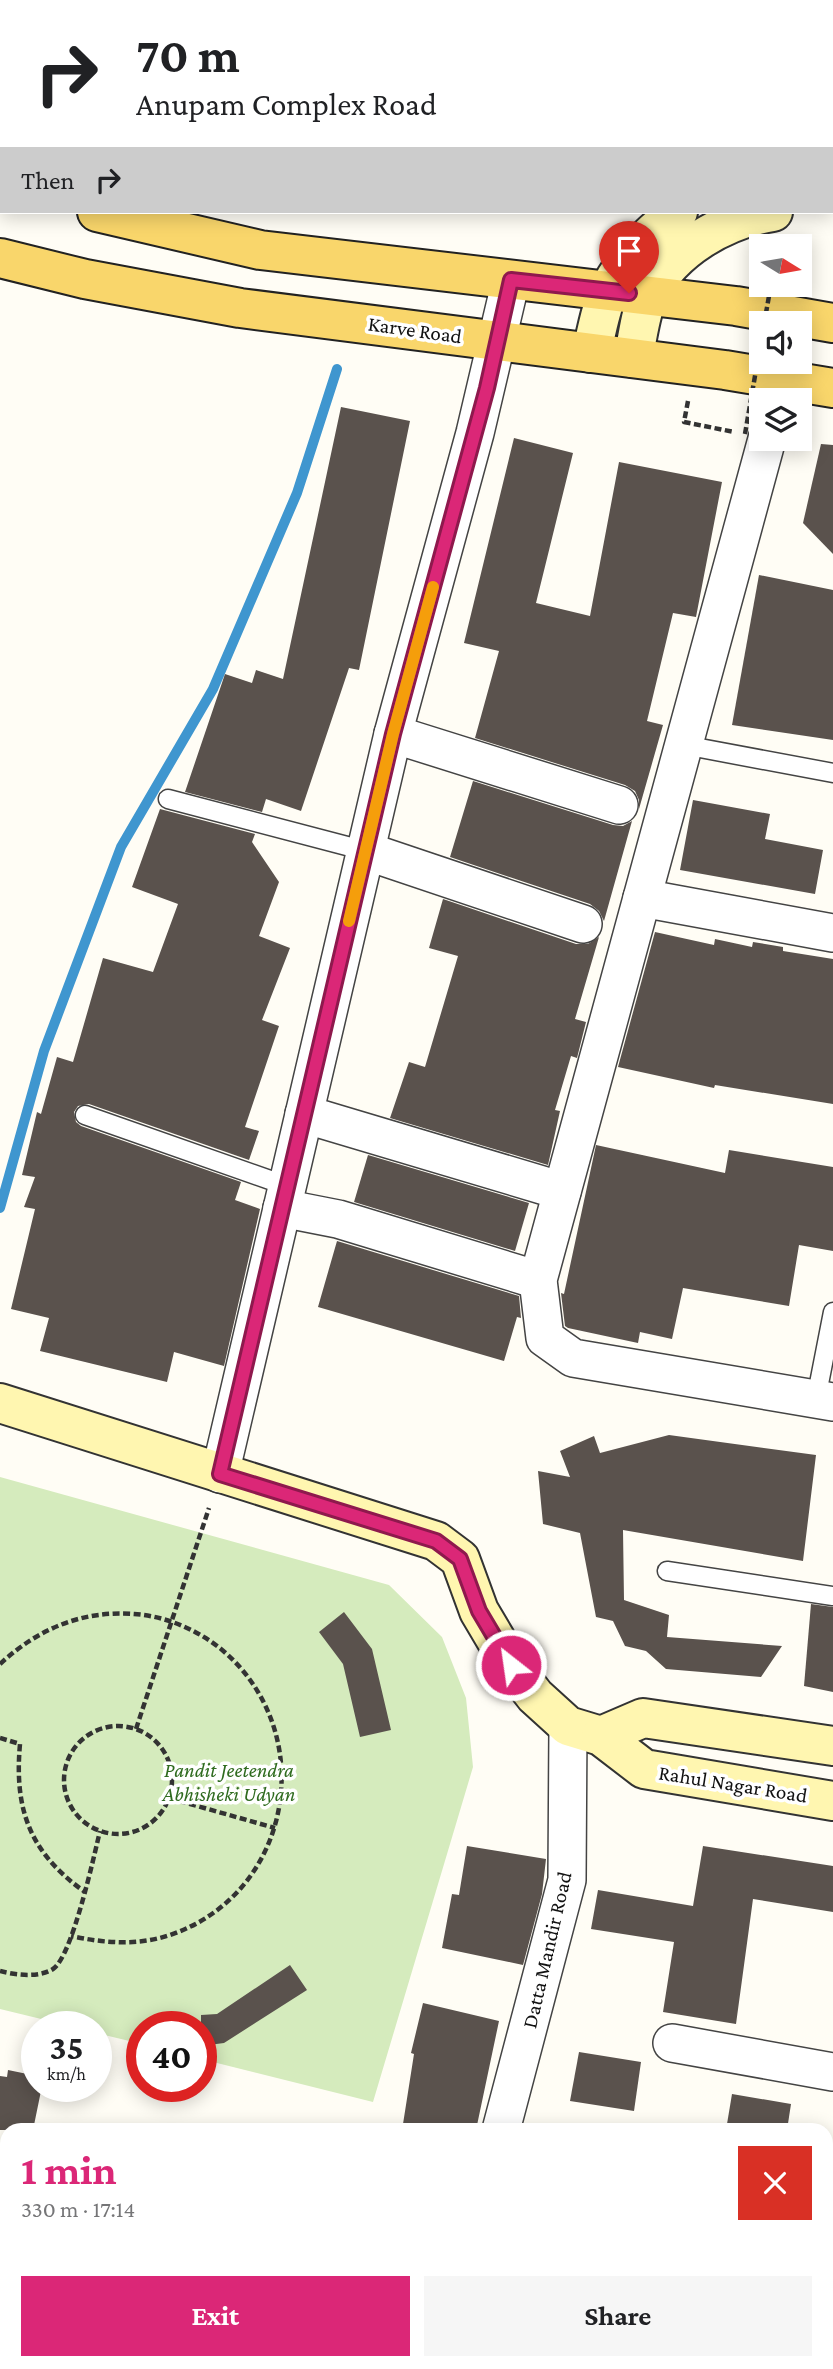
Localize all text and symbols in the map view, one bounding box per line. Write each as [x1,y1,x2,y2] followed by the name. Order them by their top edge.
[21,28,112,119] icon: right
[136,28,240,83] text: 70 m
[136,86,437,122] text: Anupam Complex Road
[89,161,127,199] icon: right
[21,166,75,195] text: Then
[599,221,659,293] pin
[610,232,648,270] icon: arrive
[749,234,812,298] north arrow
[749,234,812,451] map controls
[749,311,812,374] button: sound
[367,312,463,348] street label: Karve Road
[749,388,812,451] button: layers
[474,1628,548,1702] position arrow
[162,1758,295,1806] park label: Pandit Jeetendra Abhisheki Udyan
[657,1760,809,1808] street label: Rahul Nagar Road
[517,1869,577,2031] street label: Datta Mandir Road
[126,2011,217,2102] speed limit sign: 40
[49,2028,84,2067] text: 35
[47,2064,86,2084] text: km/h
[21,2146,117,2193] text: 1 min
[738,2146,812,2220] button: close
[21,2196,135,2222] text: 330 m · 17:14
[21,2276,410,2356] button: Exit
[424,2276,812,2356] button: Share

